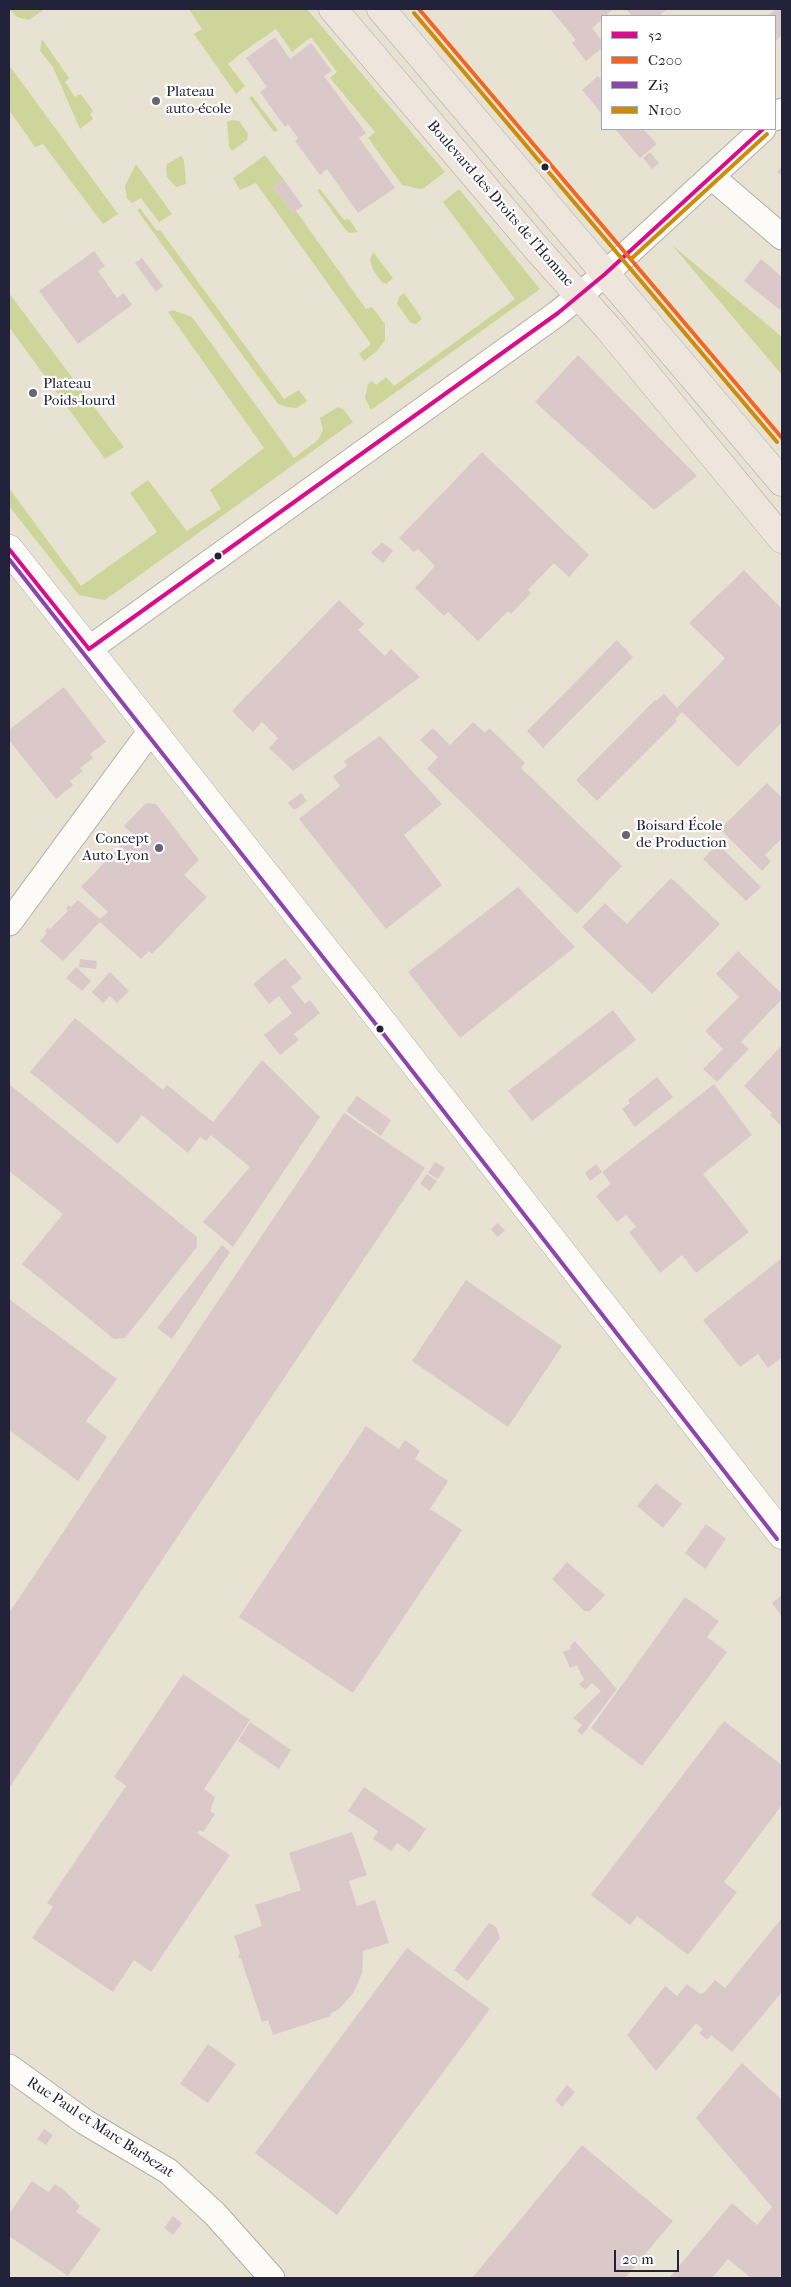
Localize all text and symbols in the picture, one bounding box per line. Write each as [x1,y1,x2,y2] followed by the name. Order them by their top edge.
[601,15,776,130] legend
[648,26,662,44] text: 52
[648,51,682,69] text: C200
[648,76,669,94] text: Zi3
[166,83,231,118] place label: Plateau auto-école
[150,95,162,107] marker: Plateau auto-école
[648,101,681,119] text: N100
[423,117,577,291] street label: Boulevard des Droits de l'Homme
[540,162,550,172] unlabelled marker
[43,375,115,410] place label: Plateau Poids-lourd
[27,387,39,399] marker: Plateau Poids-lourd
[213,551,223,561] unlabelled marker
[636,817,727,852] place label: Boisard École de Production
[620,829,632,841] marker: Boisard École de Production
[82,830,149,865] place label: Concept Auto Lyon
[153,842,165,854] marker: Concept Auto Lyon
[375,1024,385,1034] unlabelled marker
[23,2074,177,2182] street label: Rue Paul et Marc Barbezat
[616,2240,681,2272] scale bar
[622,2250,654,2268] text: 20 m

